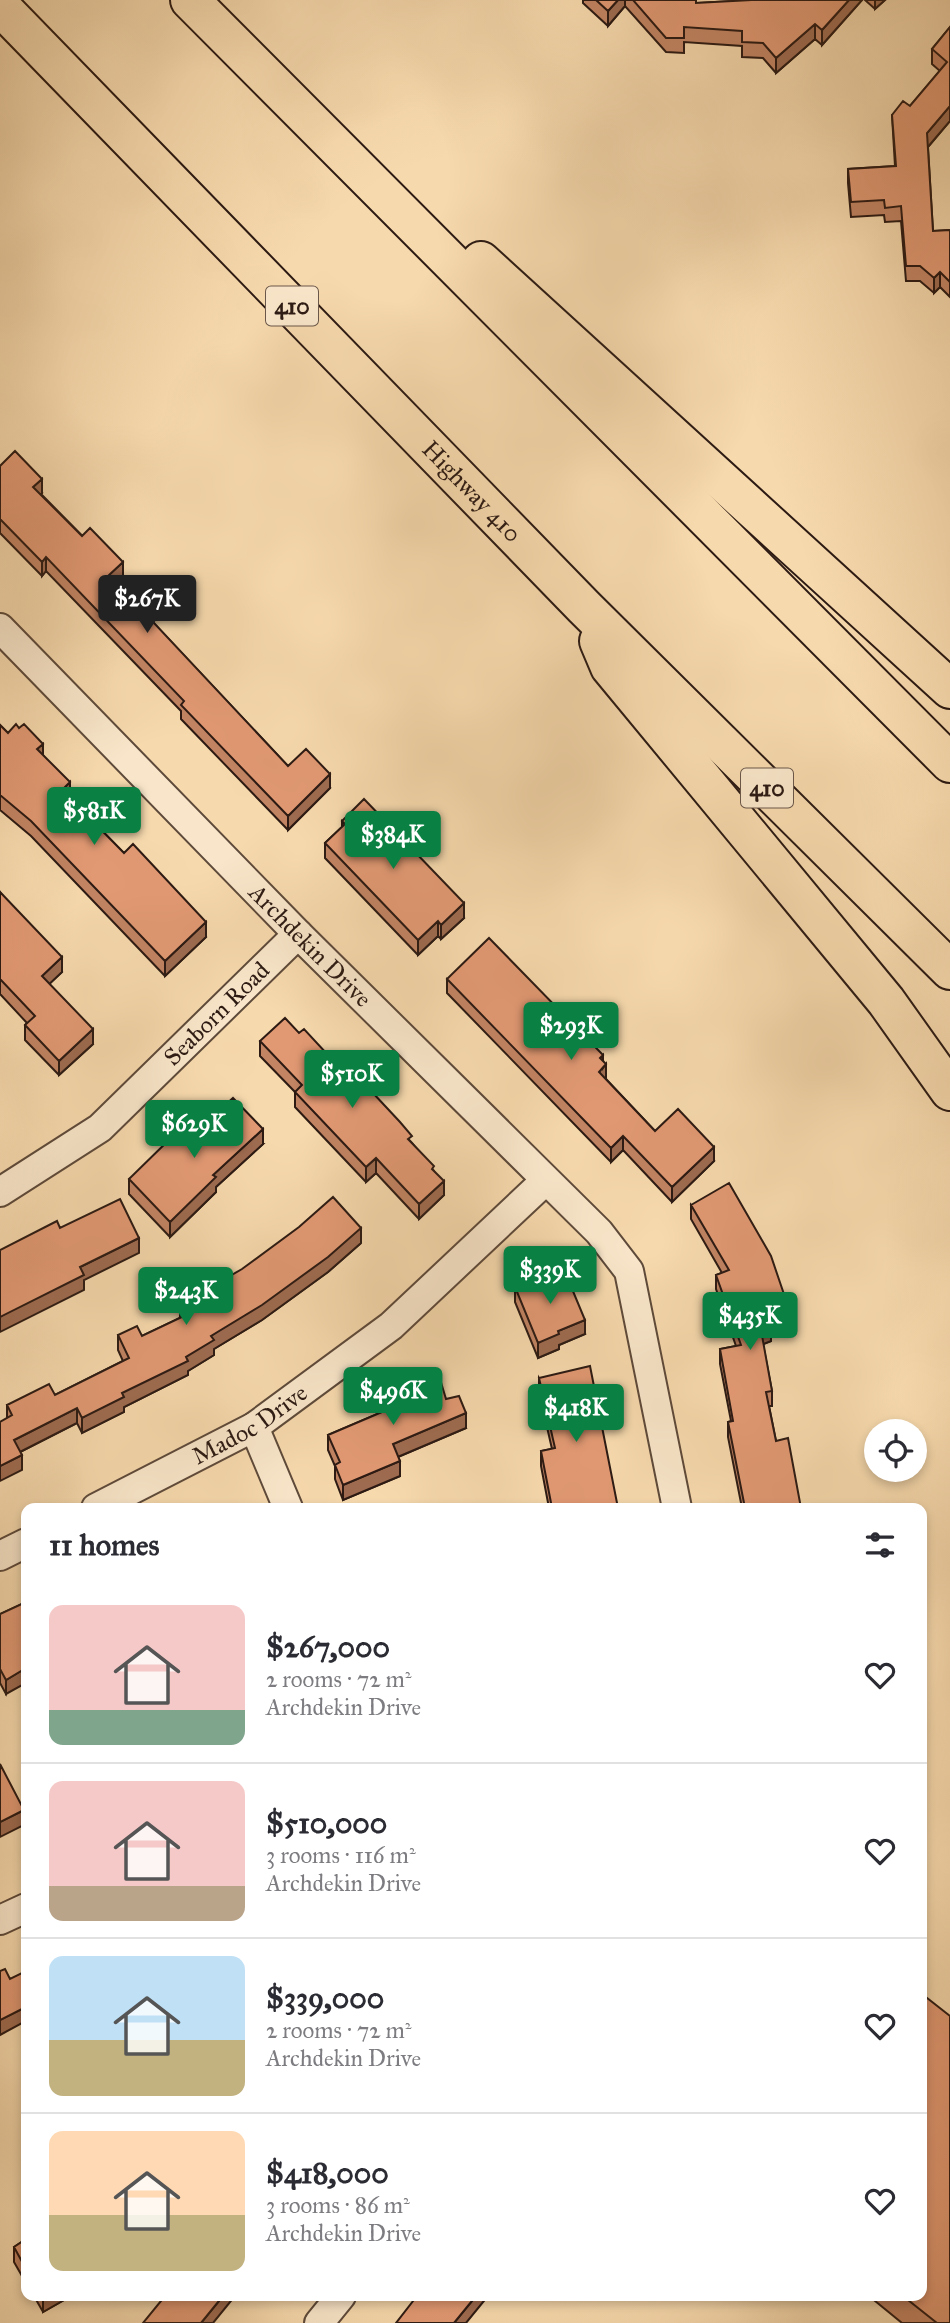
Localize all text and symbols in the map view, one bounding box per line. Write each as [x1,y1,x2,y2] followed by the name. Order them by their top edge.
[266,286,318,326] road number: 410
[416,434,528,549] street label: Highway 410
[98,576,196,635] pin: $267K
[114,584,180,612] text: $267K
[741,768,793,808] road number: 410
[45,788,143,847] pin: $581K
[63,796,125,824] text: $581K
[344,812,442,871] pin: $384K
[361,820,425,848] text: $384K
[242,877,378,1013] street label: Archdekin Drive
[158,955,276,1072] street label: Seaborn Road
[522,1002,620,1062] pin: $293K
[539,1011,603,1039] text: $293K
[303,1050,401,1110] pin: $510K
[320,1059,384,1087] text: $510K
[145,1100,243,1160] pin: $629K
[161,1109,227,1137] text: $629K
[501,1246,599,1306] pin: $339K
[520,1255,580,1283] text: $339K
[137,1268,235,1327] pin: $243K
[154,1276,218,1304] text: $243K
[701,1292,799,1352] pin: $435K
[719,1301,781,1329] text: $435K
[344,1368,442,1427] pin: $496K
[359,1376,427,1404] text: $496K
[187,1378,313,1471] street label: Madoc Drive
[527,1384,625,1444] pin: $418K
[544,1393,608,1421] text: $418K
[864,1419,927,1482] map controls
[864,1419,927,1482] button: locate
[861,1526,899,1564] icon: filters
[49,1527,160,1563] text: 11 homes
[266,1629,390,1665] text: $267,000
[105,1633,189,1717] icon: home
[861,1656,899,1694] icon: heart
[266,1665,411,1693] text: 2 rooms · 72 m²
[266,1693,421,1721] text: Archdekin Drive
[266,1805,387,1841] text: $510,000
[105,1809,189,1893] icon: home
[861,1832,899,1870] icon: heart
[266,1841,416,1869] text: 3 rooms · 116 m²
[266,1869,421,1897] text: Archdekin Drive
[266,1980,384,2016] text: $339,000
[105,1984,189,2068] icon: home
[861,2007,899,2045] icon: heart
[266,2016,411,2044] text: 2 rooms · 72 m²
[266,2044,421,2072] text: Archdekin Drive
[266,2155,389,2191] text: $418,000
[105,2159,189,2243] icon: home
[861,2182,899,2220] icon: heart
[266,2191,410,2219] text: 3 rooms · 86 m²
[266,2219,421,2247] text: Archdekin Drive

